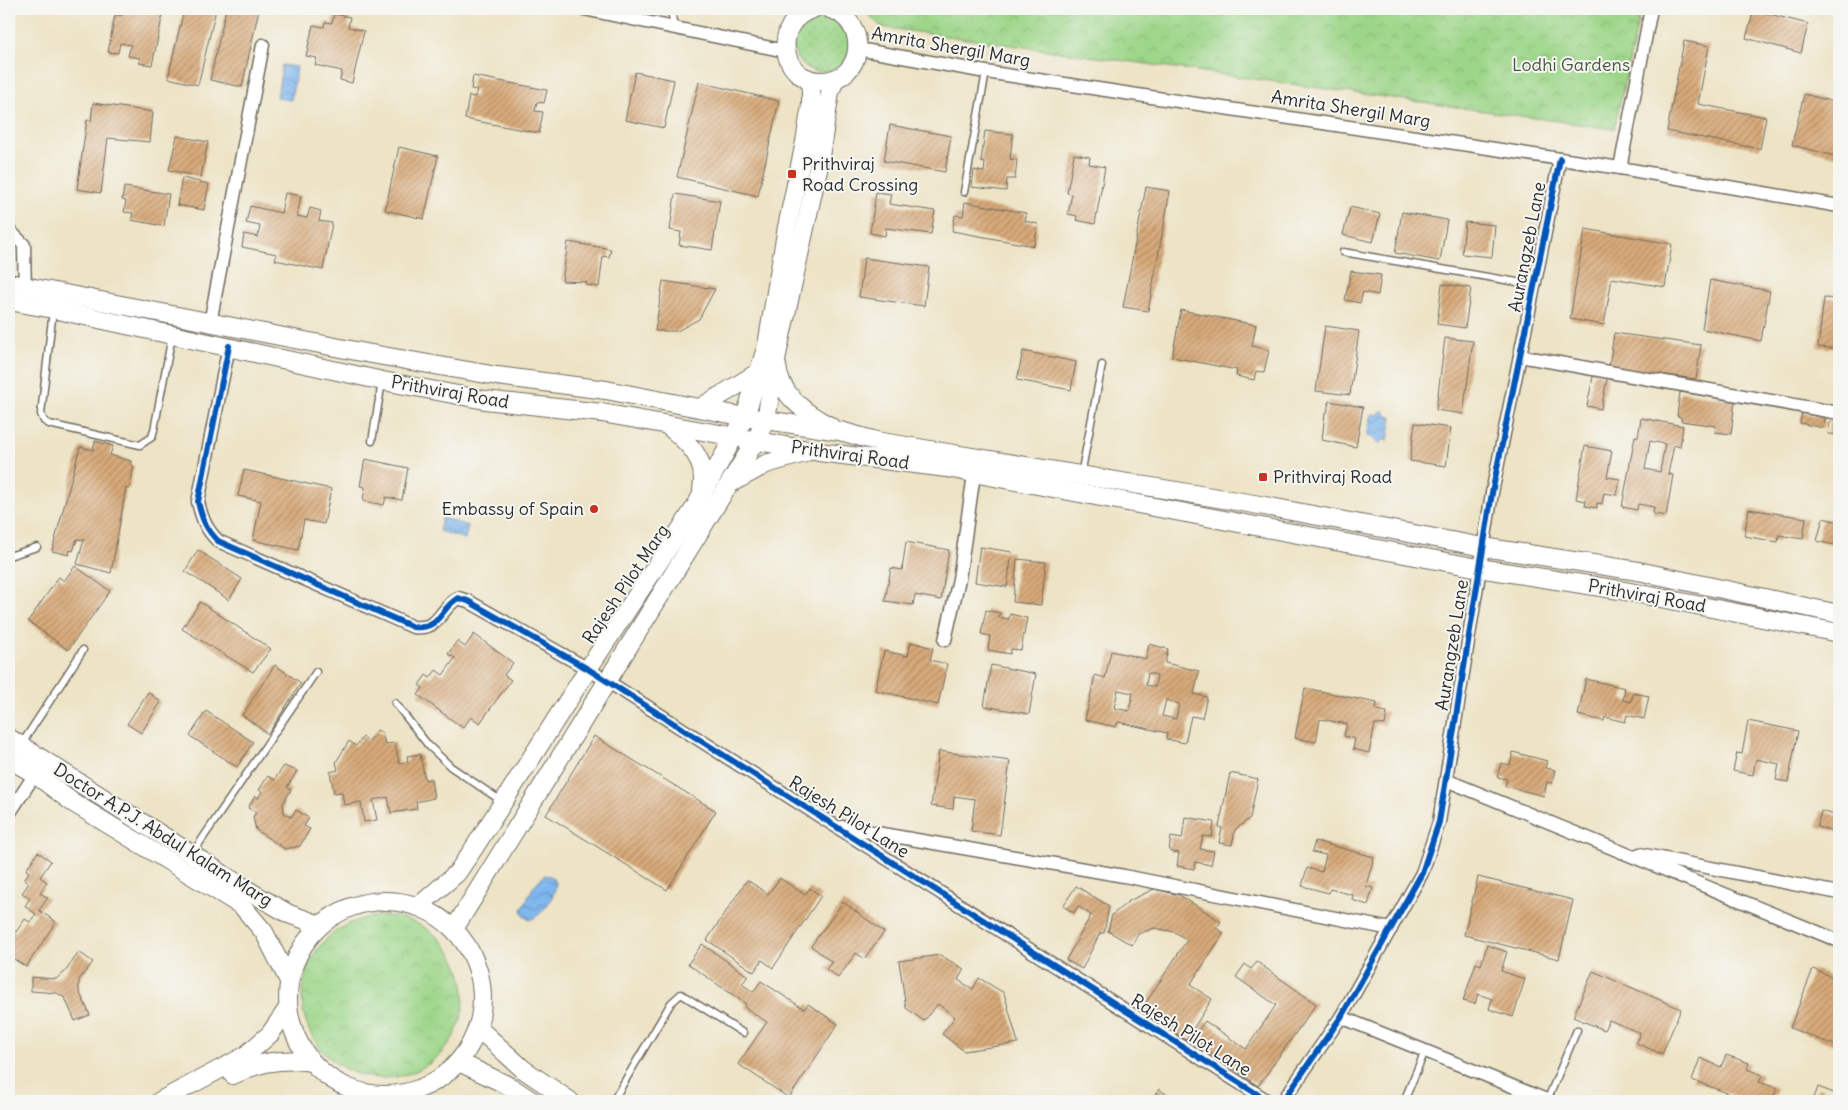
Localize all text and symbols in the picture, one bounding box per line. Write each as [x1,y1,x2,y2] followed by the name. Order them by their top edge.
[870,21,1032,72] street label: Amrita Shergil Marg
[1512,53,1630,76] park label: Lodhi Gardens
[1270,85,1432,132] street label: Amrita Shergil Marg
[802,152,918,196] place label: Prithviraj Road Crossing
[786,168,798,180] marker: Prithviraj Road Crossing
[1503,180,1550,314] street label: Aurangzeb Lane
[389,370,511,413] street label: Prithviraj Road
[789,435,911,474] street label: Prithviraj Road
[1273,465,1393,488] place label: Prithviraj Road
[1257,471,1269,483] marker: Prithviraj Road
[441,497,584,520] place label: Embassy of Spain
[588,503,600,515] marker: Embassy of Spain
[577,520,674,648] street label: Rajesh Pilot Marg
[1586,574,1708,617] street label: Prithviraj Road
[1430,578,1473,712] street label: Aurangzeb Lane
[50,758,277,912] street label: Doctor A.P.J. Abdul Kalam Marg
[785,770,914,863] street label: Rajesh Pilot Lane
[1127,988,1256,1081] street label: Rajesh Pilot Lane

